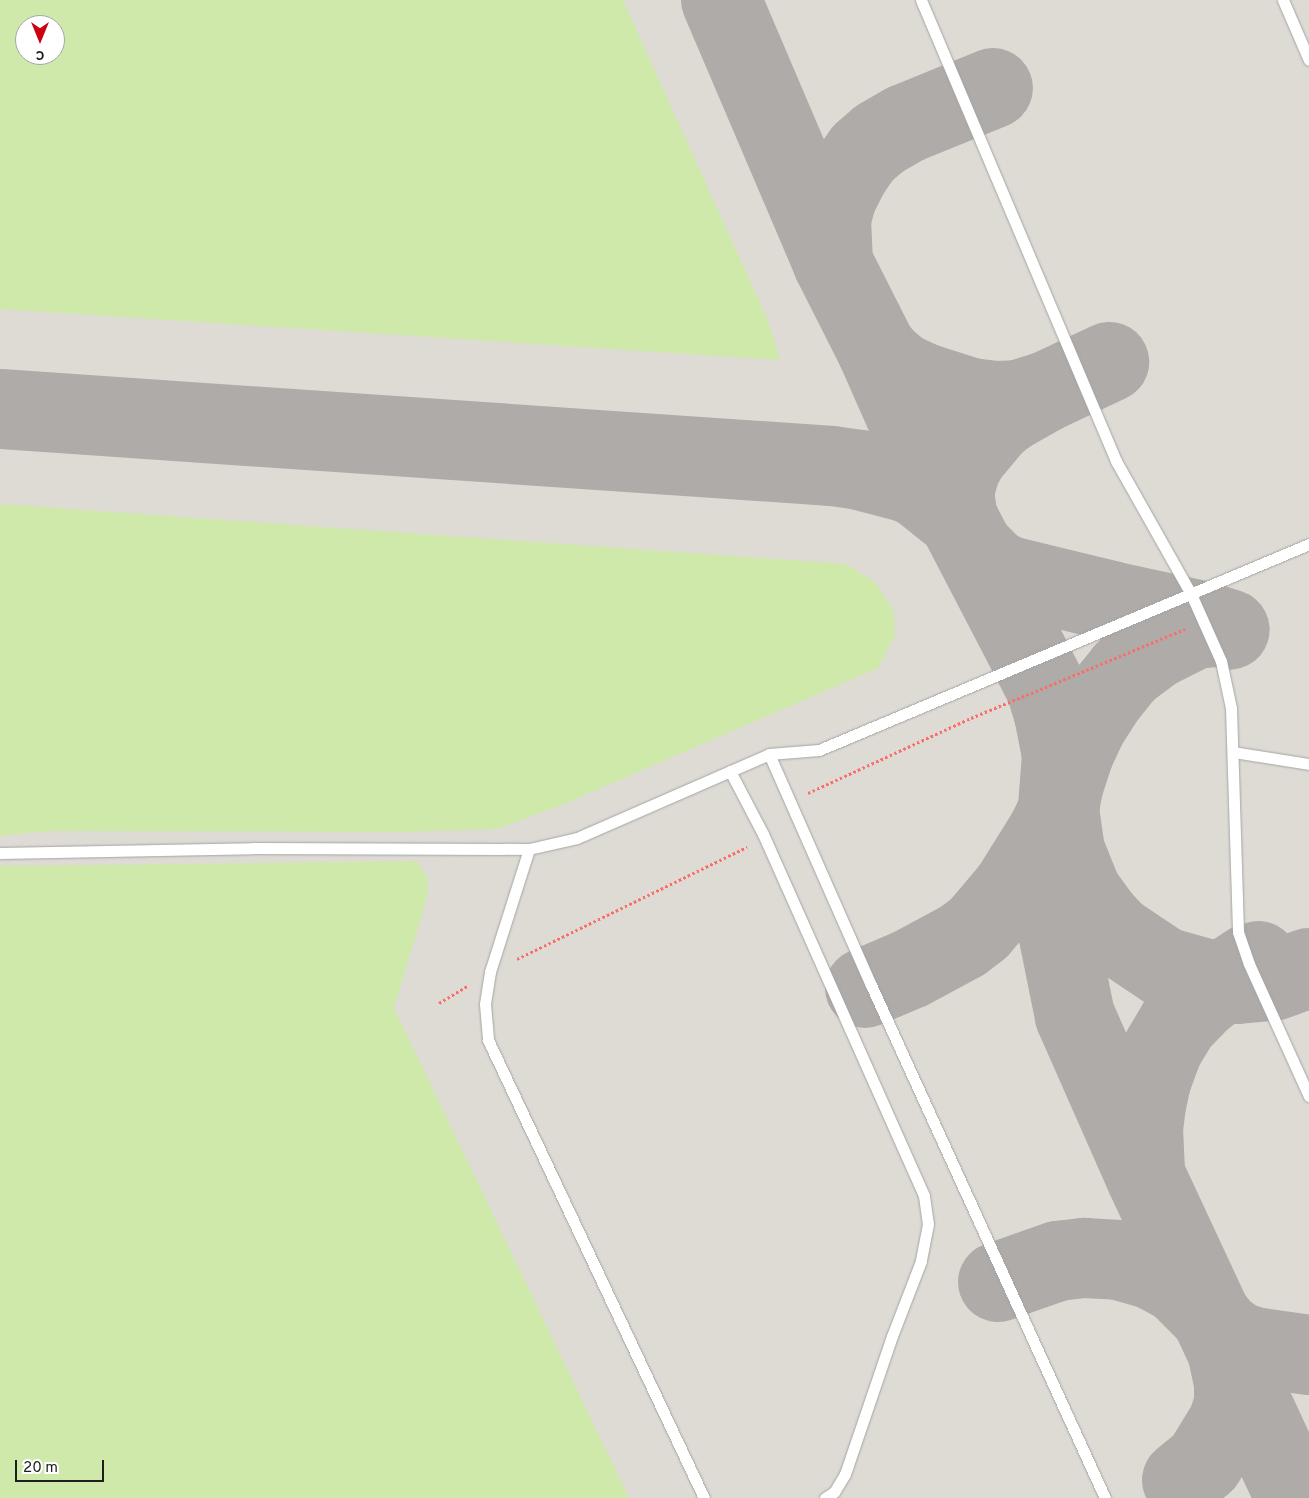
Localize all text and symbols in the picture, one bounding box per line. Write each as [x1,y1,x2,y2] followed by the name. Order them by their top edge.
[15,15,65,65] north arrow
[36,46,44,63] text: С
[18,1450,106,1482] scale bar
[23,1459,58,1478] text: 20 m

